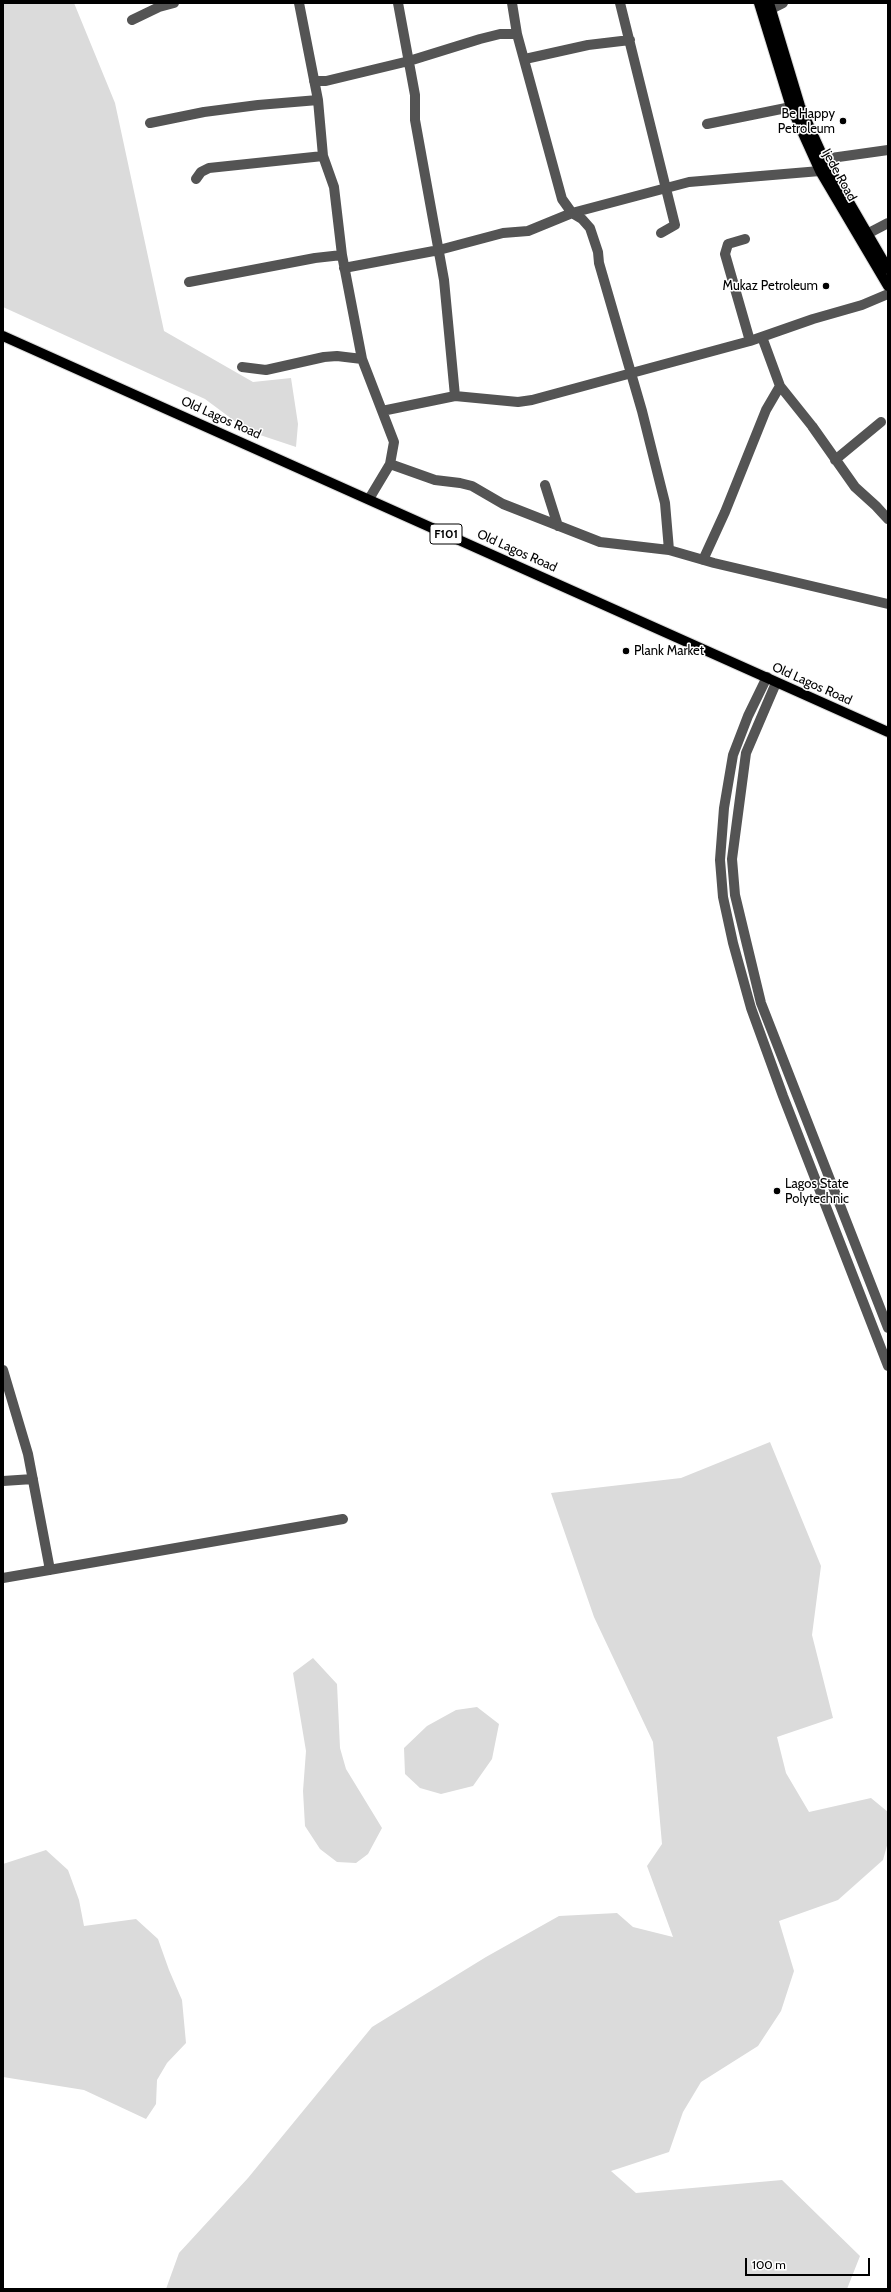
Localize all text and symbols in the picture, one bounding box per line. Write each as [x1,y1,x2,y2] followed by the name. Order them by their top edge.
[778,106,835,137] place label: Be Happy Petroleum
[838,116,848,126] marker: Be Happy Petroleum
[818,146,860,204] street label: Ijede Road
[722,278,818,294] place label: Mukaz Petroleum
[821,281,831,291] marker: Mukaz Petroleum
[179,393,263,443] street label: Old Lagos Road
[430,524,462,544] road number: F101
[475,526,559,576] street label: Old Lagos Road
[634,643,704,659] place label: Plank Market
[621,646,631,656] marker: Plank Market
[770,659,854,709] street label: Old Lagos Road
[785,1176,849,1207] place label: Lagos State Polytechnic
[772,1186,782,1196] marker: Lagos State Polytechnic
[747,2250,872,2276] scale bar
[752,2257,786,2272] text: 100 m

